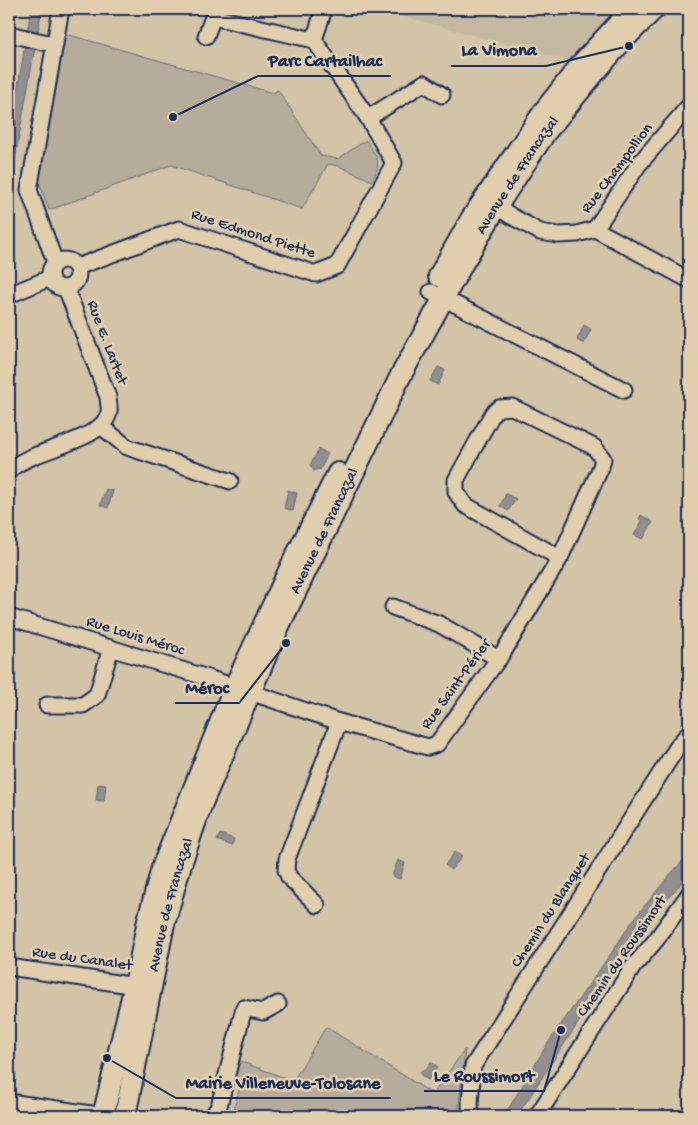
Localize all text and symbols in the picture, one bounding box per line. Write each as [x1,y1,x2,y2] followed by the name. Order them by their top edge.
[451,33,546,66] callout: La Vimona
[461,41,538,62] text: La Vimona
[258,43,391,76] callout: Parc Cartailhac
[267,52,383,73] text: Parc Cartailhac
[472,113,564,238] street label: Avenue de Francazal
[578,120,658,218] street label: Rue Champollion
[188,206,318,264] street label: Rue Edmond Piette
[81,298,131,389] street label: Rue E. Lartet
[286,465,364,597] street label: Avenue de Francazal
[84,613,187,661] street label: Rue Louis Méroc
[418,635,497,734] street label: Rue Saint-Périer
[175,670,239,703] callout: Méroc
[185,679,230,700] text: Méroc
[145,836,199,974] street label: Avenue de Francazal
[508,849,597,972] street label: Chemin du Blanquet
[574,891,673,1021] street label: Chemin du Roussimort
[31,944,135,977] street label: Rue du Canalet
[424,1058,544,1091] callout: Le Roussimort
[176,1065,391,1098] callout: Mairie Villeneuve-Tolosane
[434,1067,536,1088] text: Le Roussimort
[186,1074,381,1095] text: Mairie Villeneuve-Tolosane

